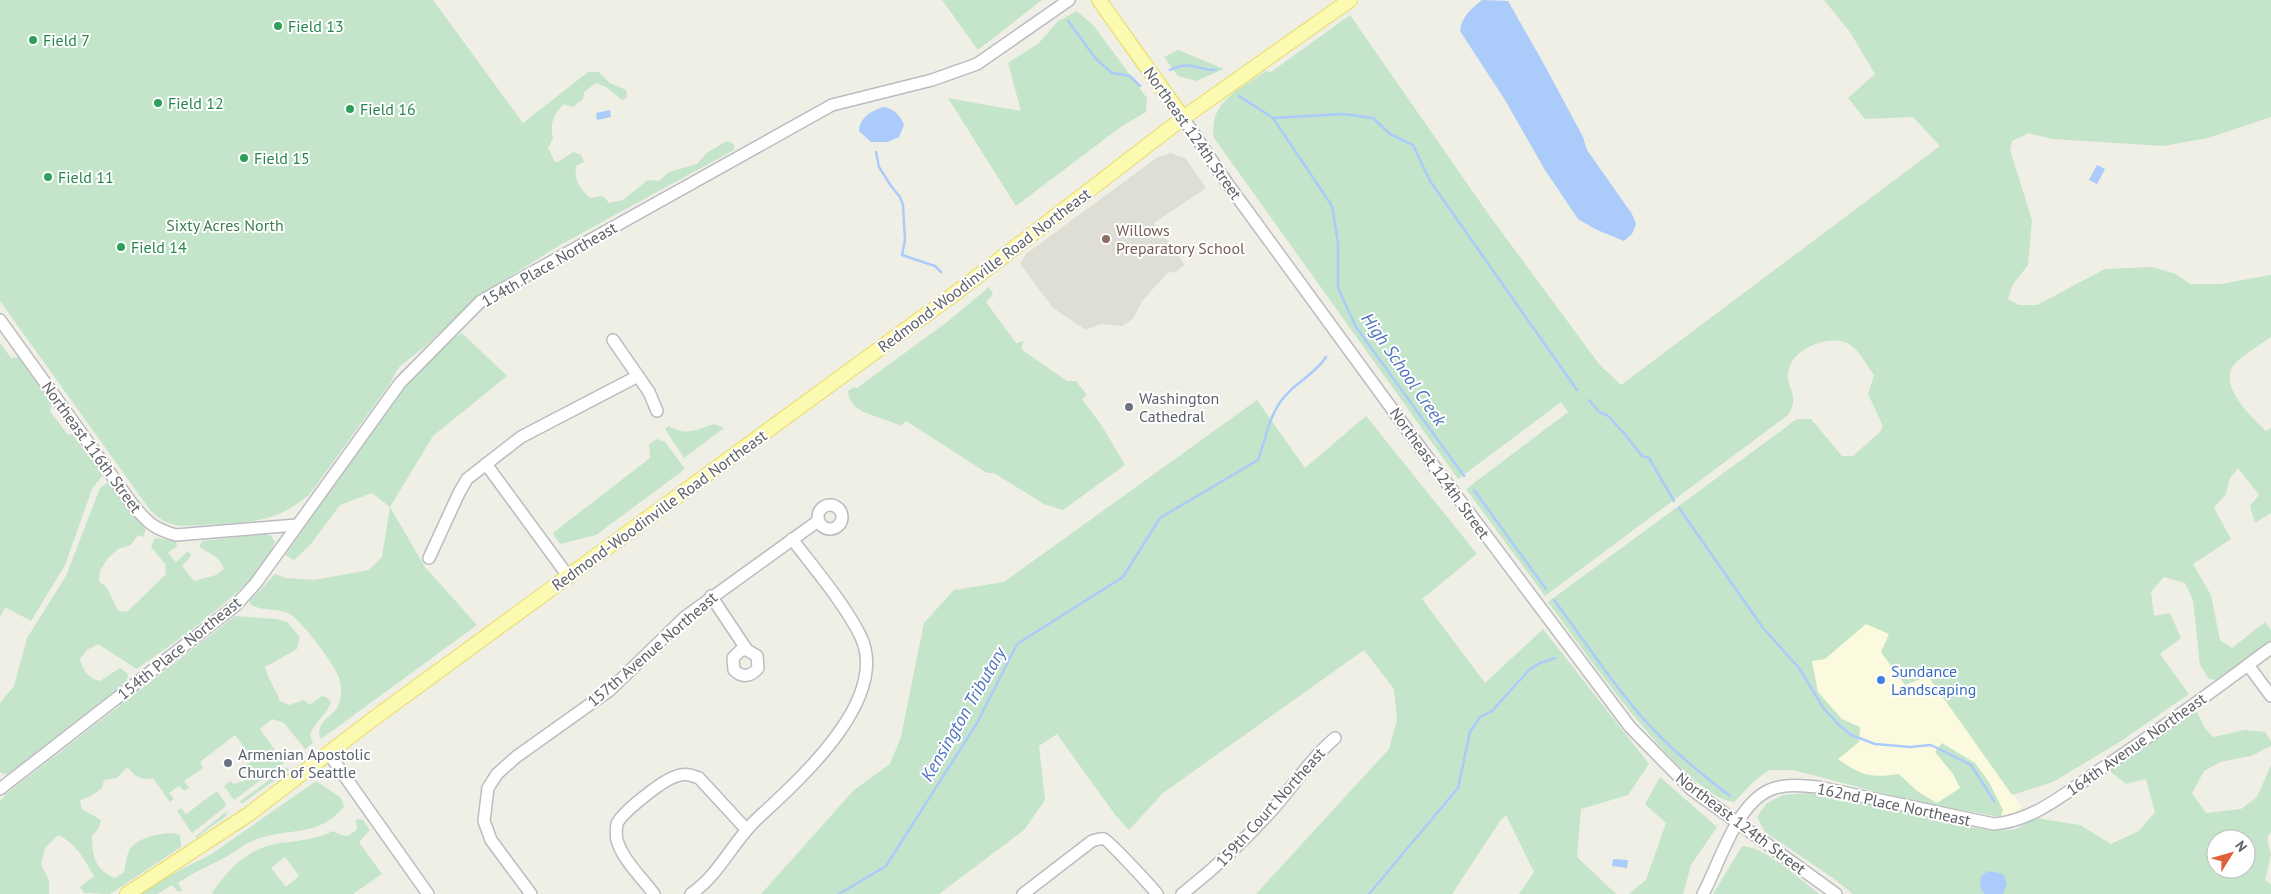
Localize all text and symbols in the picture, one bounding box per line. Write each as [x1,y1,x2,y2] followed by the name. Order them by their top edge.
[288,16,344,36] place label: Field 13
[272,20,284,32] marker: Field 13
[43,30,90,50] place label: Field 7
[27,34,39,46] marker: Field 7
[1140,63,1247,204] street label: Northeast 124th Street
[168,93,224,113] place label: Field 12
[152,97,164,109] marker: Field 12
[360,99,416,119] place label: Field 16
[344,103,356,115] marker: Field 16
[254,148,310,168] place label: Field 15
[238,152,250,164] marker: Field 15
[58,167,114,187] place label: Field 11
[42,171,54,183] marker: Field 11
[874,183,1095,357] street label: Redmond-Woodinville Road Northeast
[166,215,284,235] park label: Sixty Acres North
[478,217,621,311] street label: 154th Place Northeast
[1116,220,1245,258] place label: Willows Preparatory School
[1100,233,1112,245] marker: Willows Preparatory School
[131,237,187,257] place label: Field 14
[115,241,127,253] marker: Field 14
[1356,308,1452,431] water label: High School Creek
[38,377,147,517] street label: Northeast 116th Street
[1139,388,1219,426] place label: Washington Cathedral
[1123,401,1135,413] marker: Washington Cathedral
[1386,403,1495,543] street label: Northeast 124th Street
[548,425,771,595] street label: Redmond-Woodinville Road Northeast
[583,587,721,711] street label: 157th Avenue Northeast
[113,592,245,704] street label: 154th Place Northeast
[915,642,1011,785] water label: Kensington Tributary
[1891,661,1976,699] place label: Sundance Landscaping
[1875,674,1887,686] marker: Sundance Landscaping
[2062,688,2210,800] street label: 164th Avenue Northeast
[1211,743,1329,871] street label: 159th Court Northeast
[238,744,371,782] place label: Armenian Apostolic Church of Seattle
[222,757,234,769] marker: Armenian Apostolic Church of Seattle
[1672,768,1810,879] street label: Northeast 124th Street
[1815,778,1973,830] street label: 162nd Place Northeast
[2206,829,2256,879] north arrow
[2231,837,2251,855] text: N

